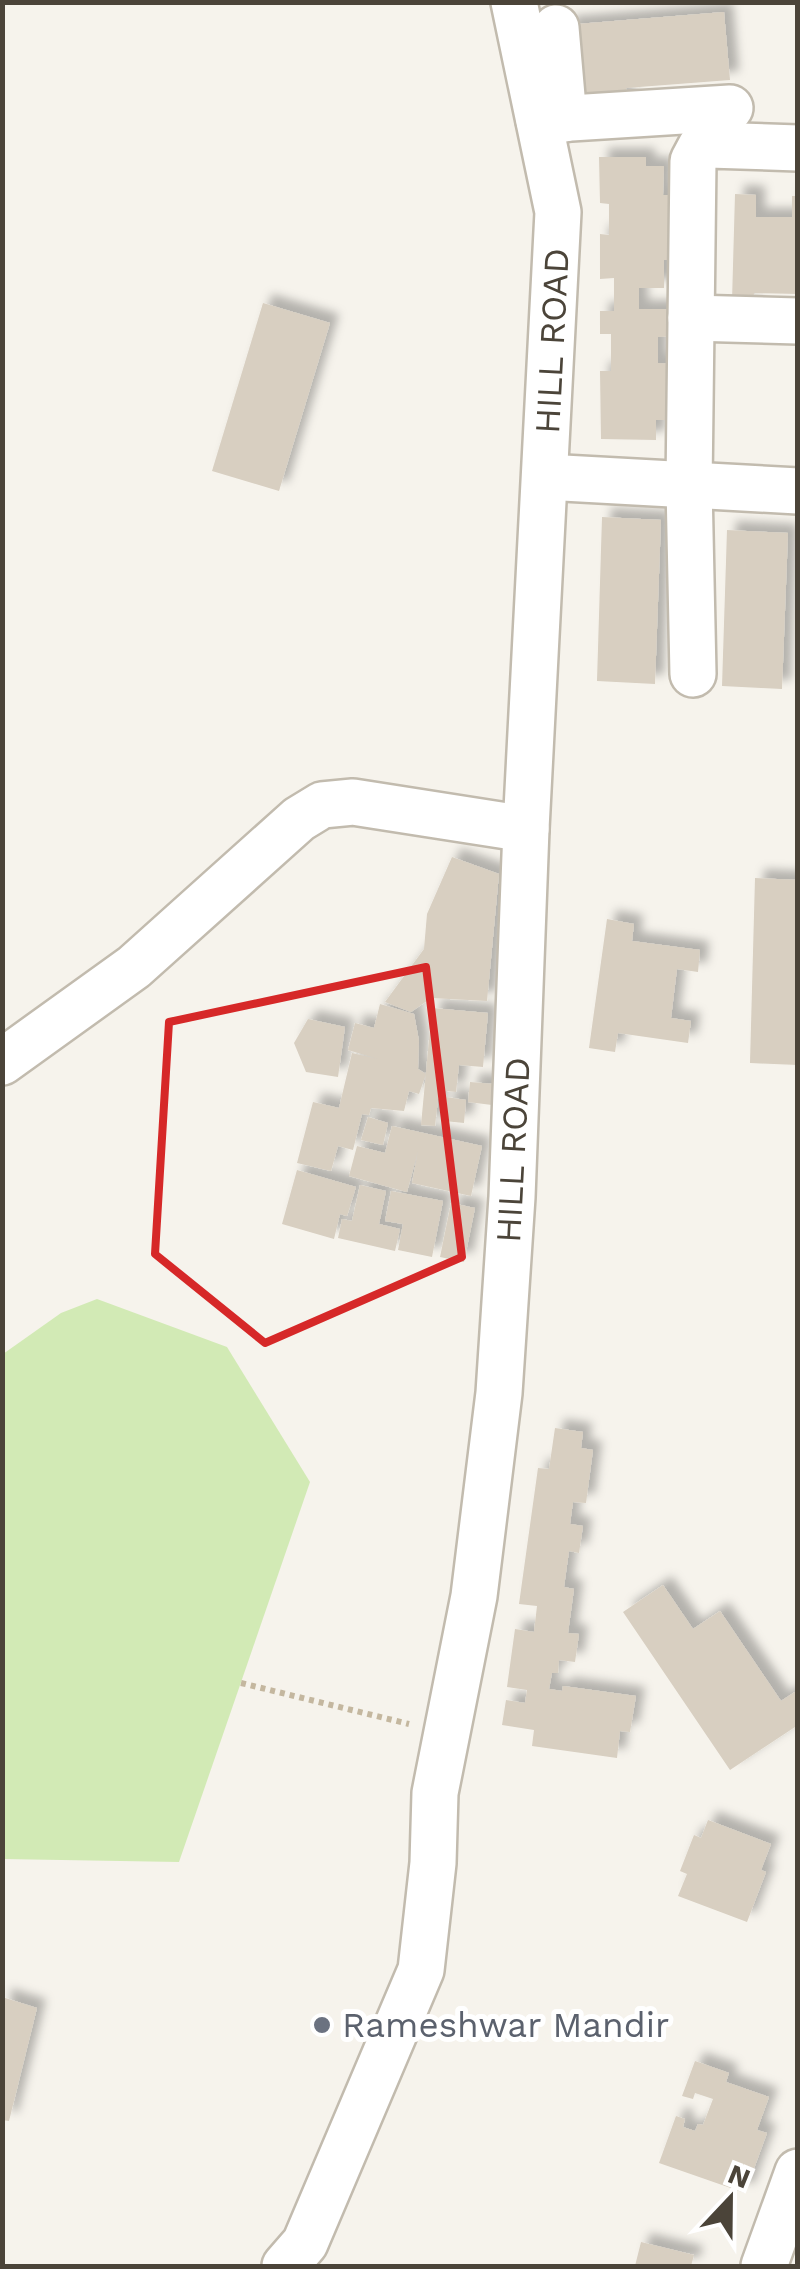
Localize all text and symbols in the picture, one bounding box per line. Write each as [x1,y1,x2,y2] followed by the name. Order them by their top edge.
[526,247,578,435] street label: HILL ROAD
[487,1056,539,1244] street label: HILL ROAD
[342,2004,669,2046] place label: Rameshwar Mandir
[311,2014,333,2036] marker: Rameshwar Mandir
[680,2149,780,2249] north arrow
[723,2157,755,2195] text: N

